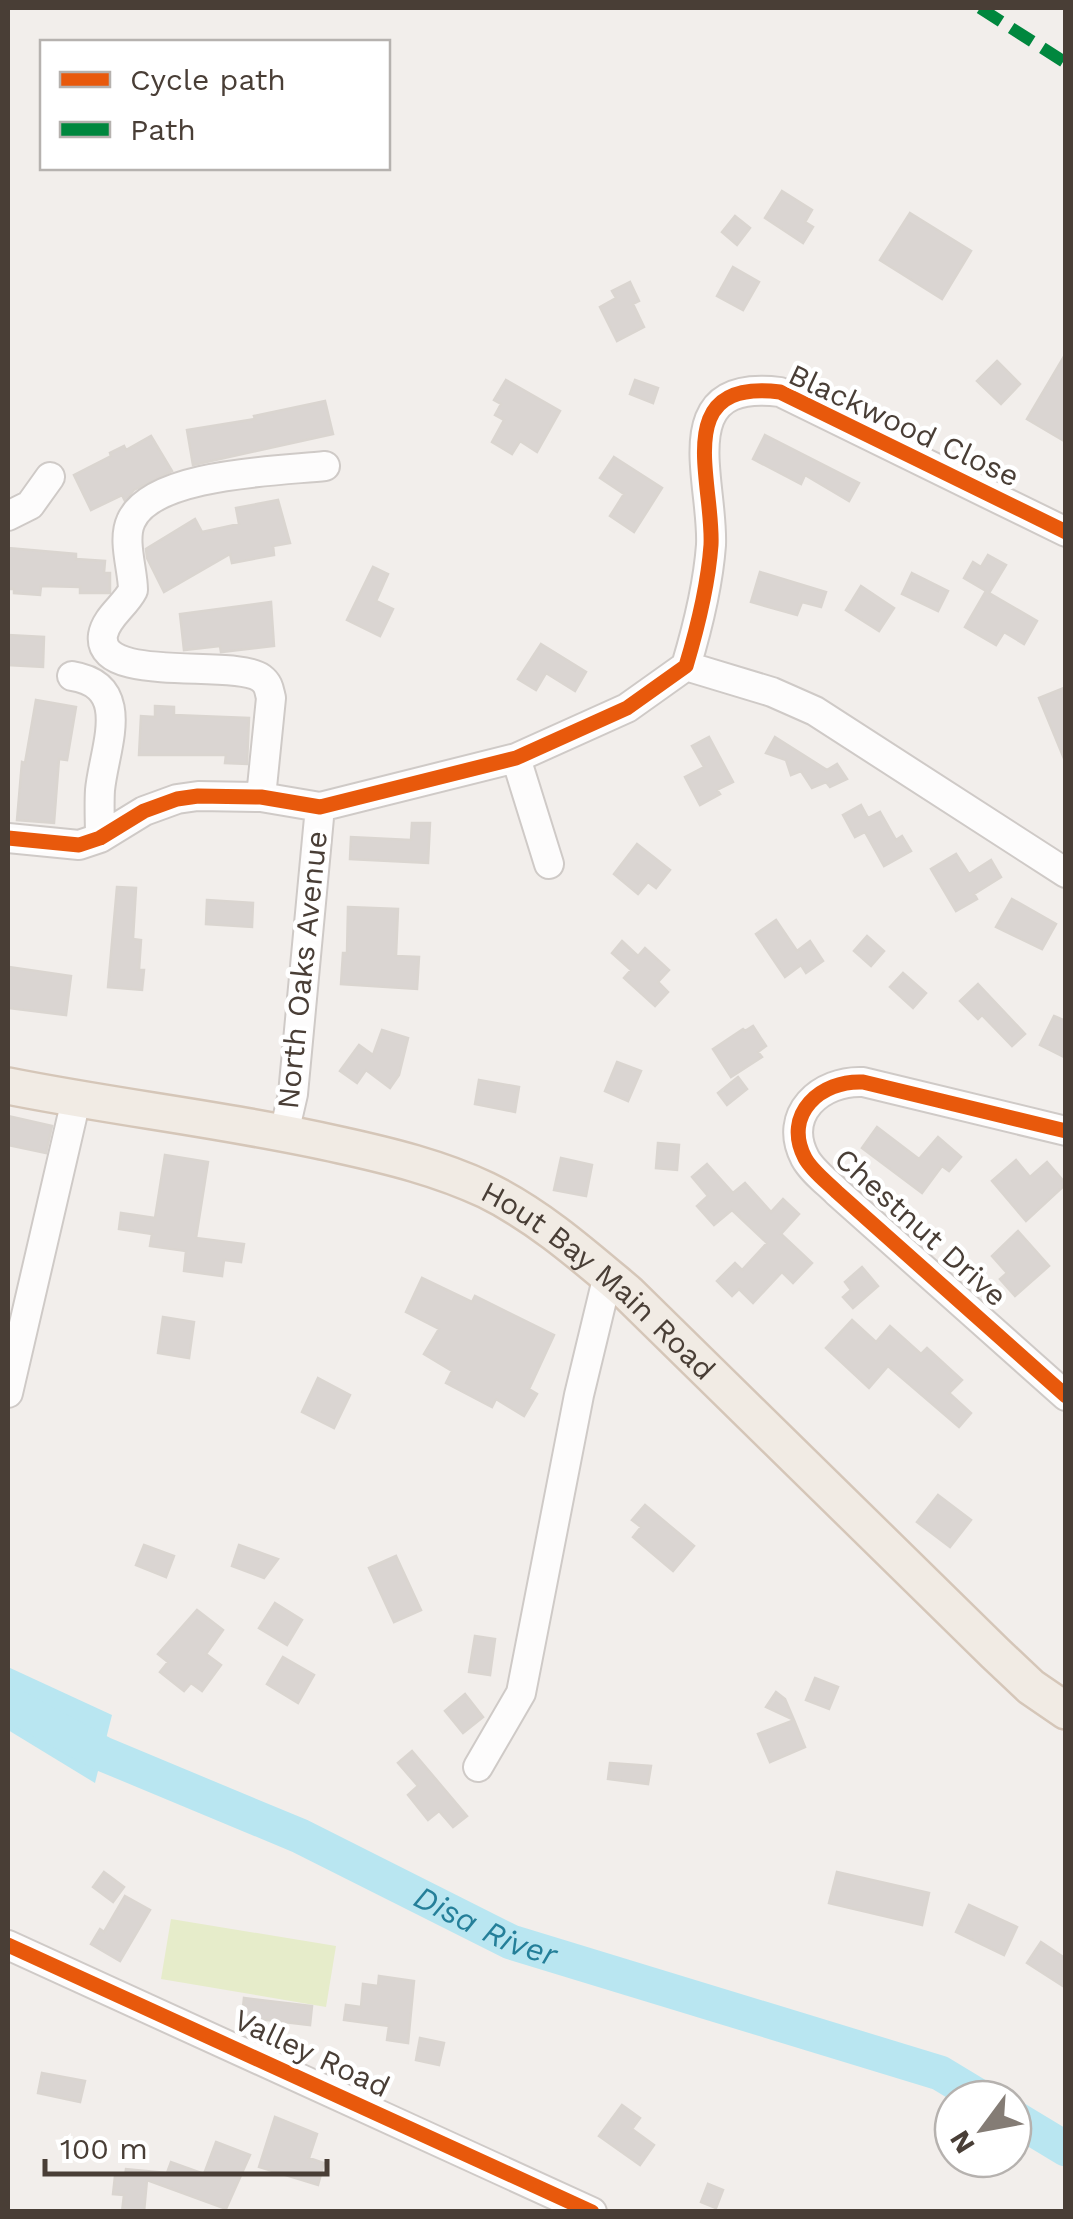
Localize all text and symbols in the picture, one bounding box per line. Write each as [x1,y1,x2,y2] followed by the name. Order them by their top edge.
[40,40,390,170] legend
[130,62,286,97] text: Cycle path
[130,112,196,147] text: Path
[783,356,1025,494] street label: Blackwood Close
[270,829,334,1111] street label: North Oaks Avenue
[828,1141,1014,1313] street label: Chestnut Drive
[476,1173,723,1387] street label: Hout Bay Main Road
[408,1878,563,1974] water label: Disa River
[229,2002,395,2104] street label: Valley Road
[933,2079,1033,2179] north arrow
[45,2114,328,2176] scale bar
[943,2124,982,2160] text: N
[60,2131,148,2166] text: 100 m

